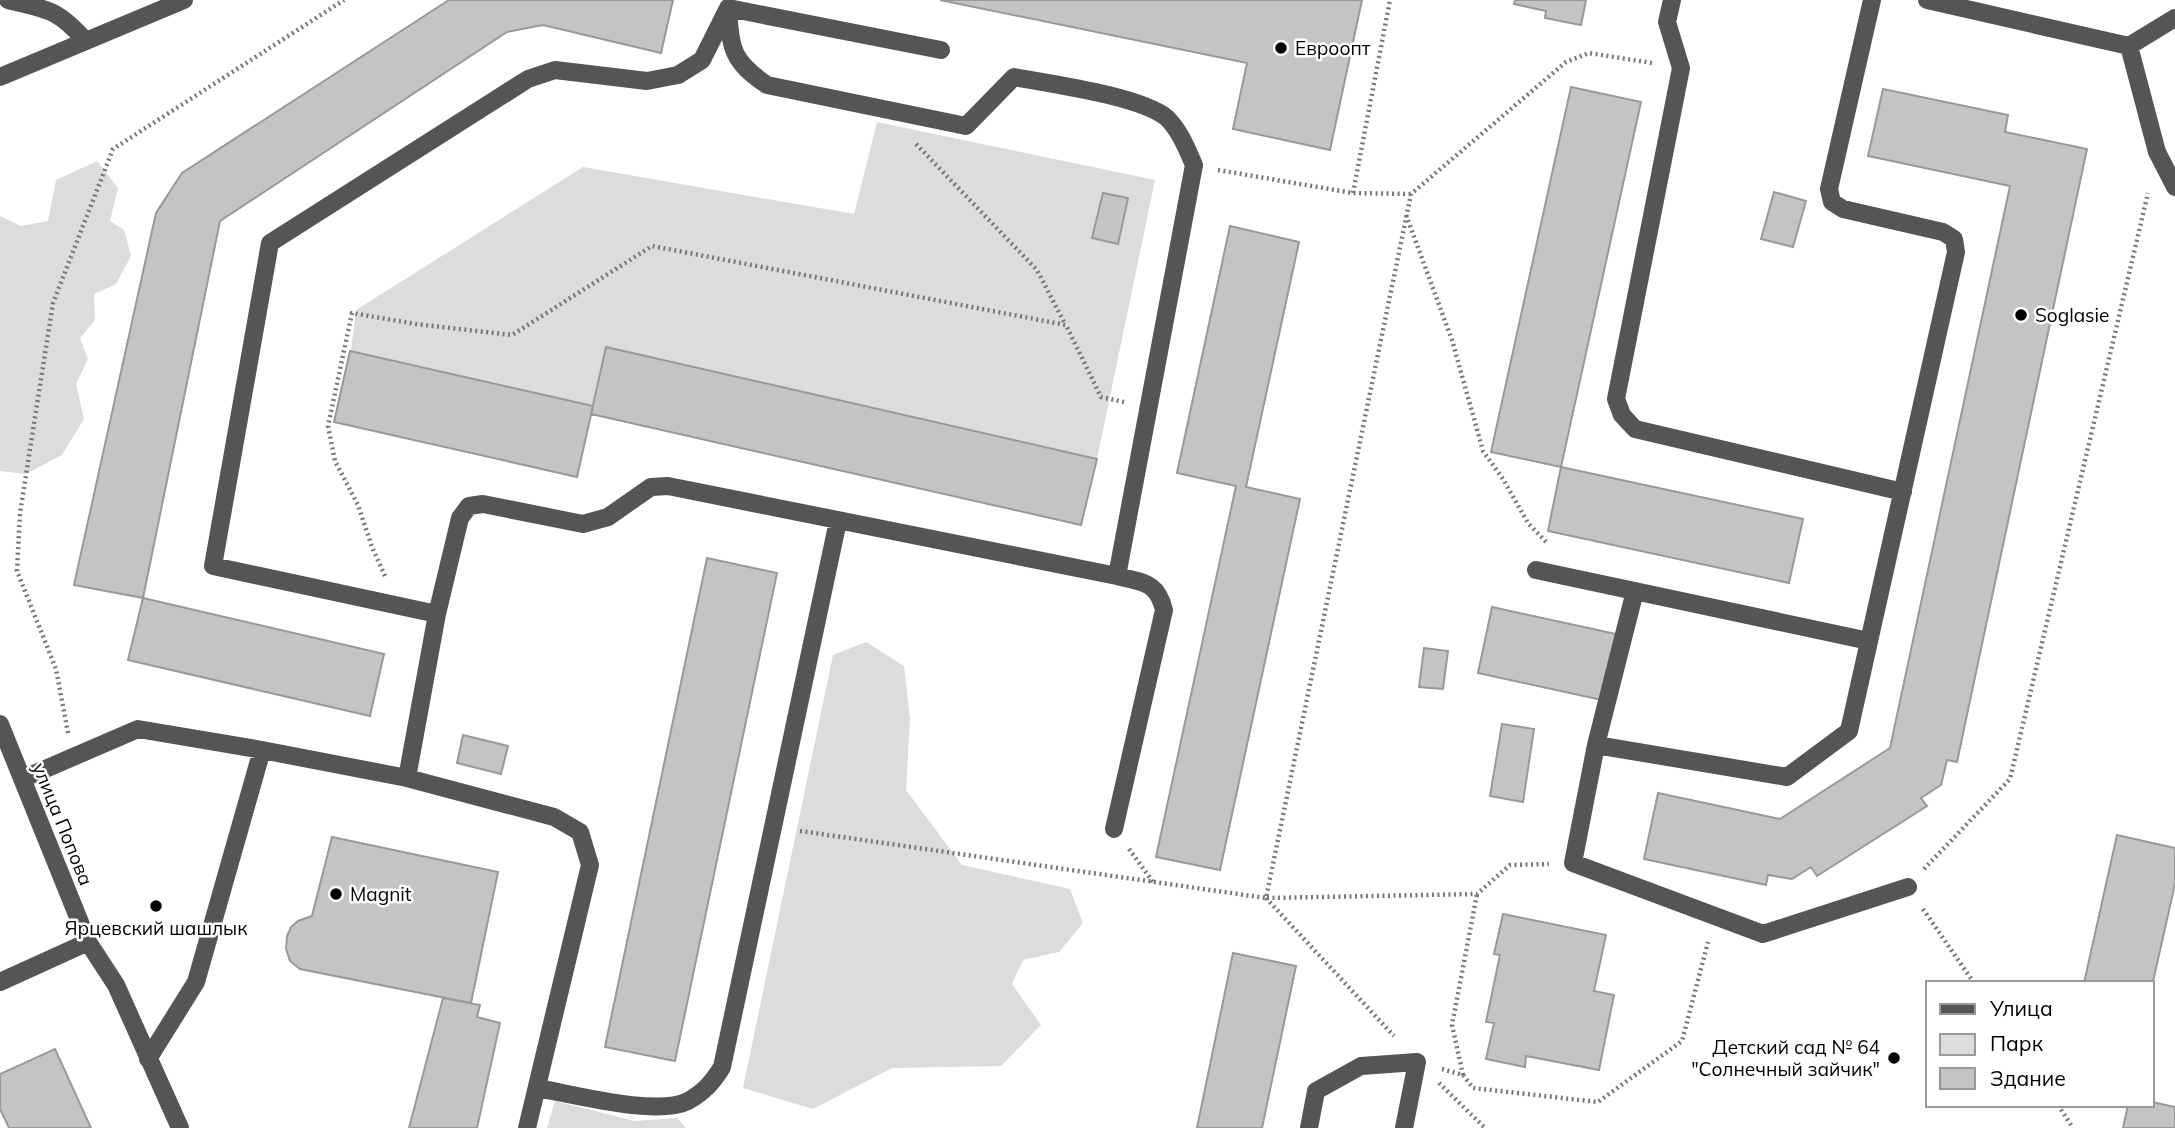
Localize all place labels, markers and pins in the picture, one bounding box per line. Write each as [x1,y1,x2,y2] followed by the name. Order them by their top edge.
[1295,36,1371,60] place label: Евроопт
[1273,40,1289,56] marker: Евроопт
[2035,303,2109,327] place label: Soglasie
[2013,307,2029,323] marker: Soglasie
[350,882,412,906] place label: Magnit
[328,886,344,902] marker: Magnit
[148,898,164,914] marker: Ярцевский шашлык
[65,916,248,940] place label: Ярцевский шашлык
[1691,1035,1880,1081] place label: Детский сад № 64 "Солнечный зайчик"
[1886,1050,1902,1066] marker: Детский сад № 64 "Солнечный зайчик"

